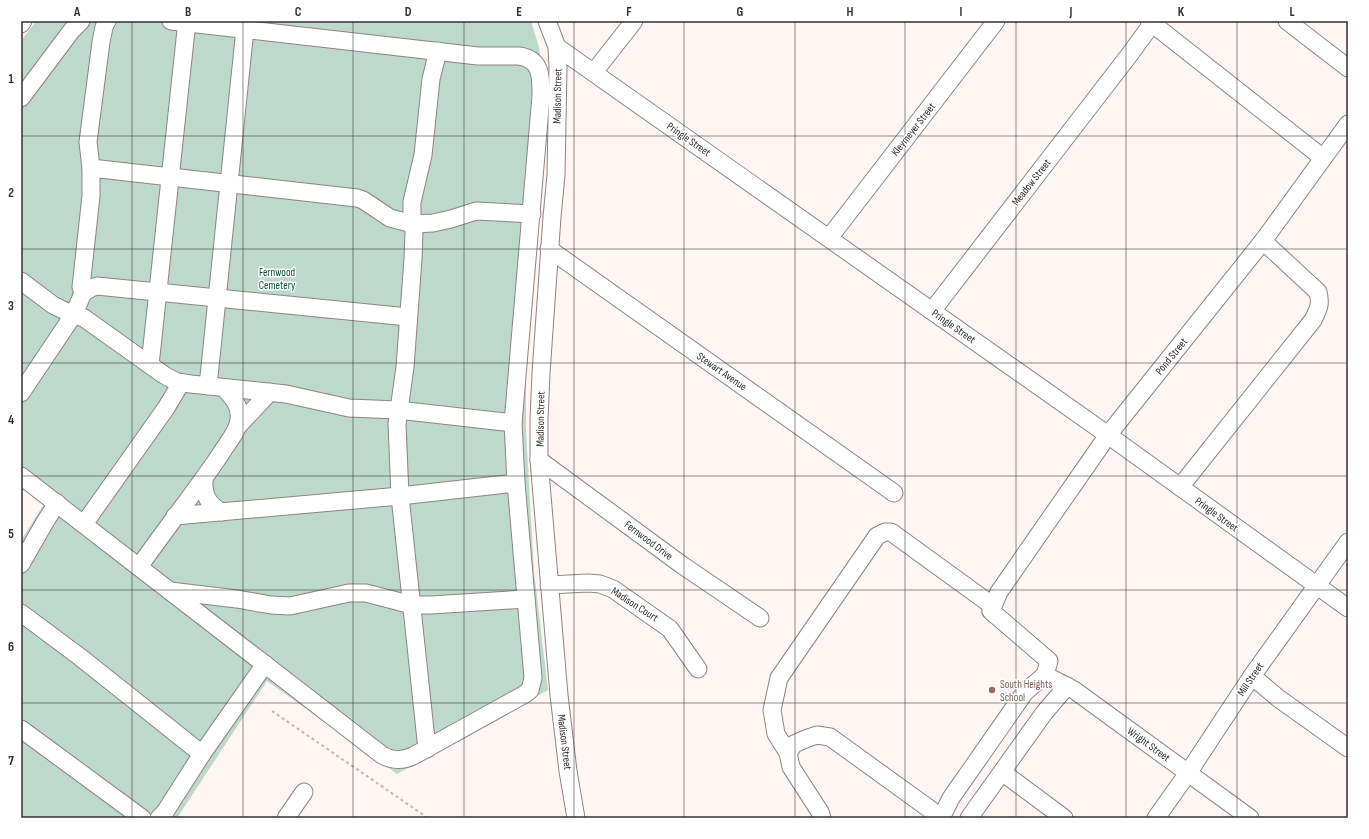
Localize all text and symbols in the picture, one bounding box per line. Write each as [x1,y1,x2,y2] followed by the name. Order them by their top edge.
[73,4,81,20] text: A
[185,4,191,20] text: B
[295,4,302,20] text: C
[405,4,412,20] text: D
[516,4,522,20] text: E
[626,4,632,20] text: F
[737,4,744,20] text: G
[847,4,854,20] text: H
[960,4,963,20] text: I
[1069,4,1073,20] text: J
[1178,4,1185,20] text: K
[1289,4,1295,20] text: L
[551,67,564,124] street label: Madison Street
[8,71,14,87] text: 1
[889,100,939,158] street label: Kleymeyer Street
[664,120,714,160] street label: Pringle Street
[1009,156,1054,208] street label: Meadow Street
[8,185,14,201] text: 2
[259,266,296,292] park label: Fernwood Cemetery
[8,298,14,314] text: 3
[929,307,979,347] street label: Pringle Street
[1153,335,1191,377] street label: Pond Street
[694,349,749,393] street label: Stewart Avenue
[534,390,547,447] street label: Madison Street
[8,412,14,428] text: 4
[1193,494,1241,535] street label: Pringle Street
[622,518,675,563] street label: Fernwood Drive
[8,526,14,542] text: 5
[609,584,661,625] street label: Madison Court
[8,639,14,655] text: 6
[1235,660,1267,699] street label: Mill Street
[1000,678,1052,704] place label: South Heights School
[987,685,997,695] marker: South Heights School
[555,714,574,771] street label: Madison Street
[1125,725,1173,765] street label: Wright Street
[8,753,14,769] text: 7

